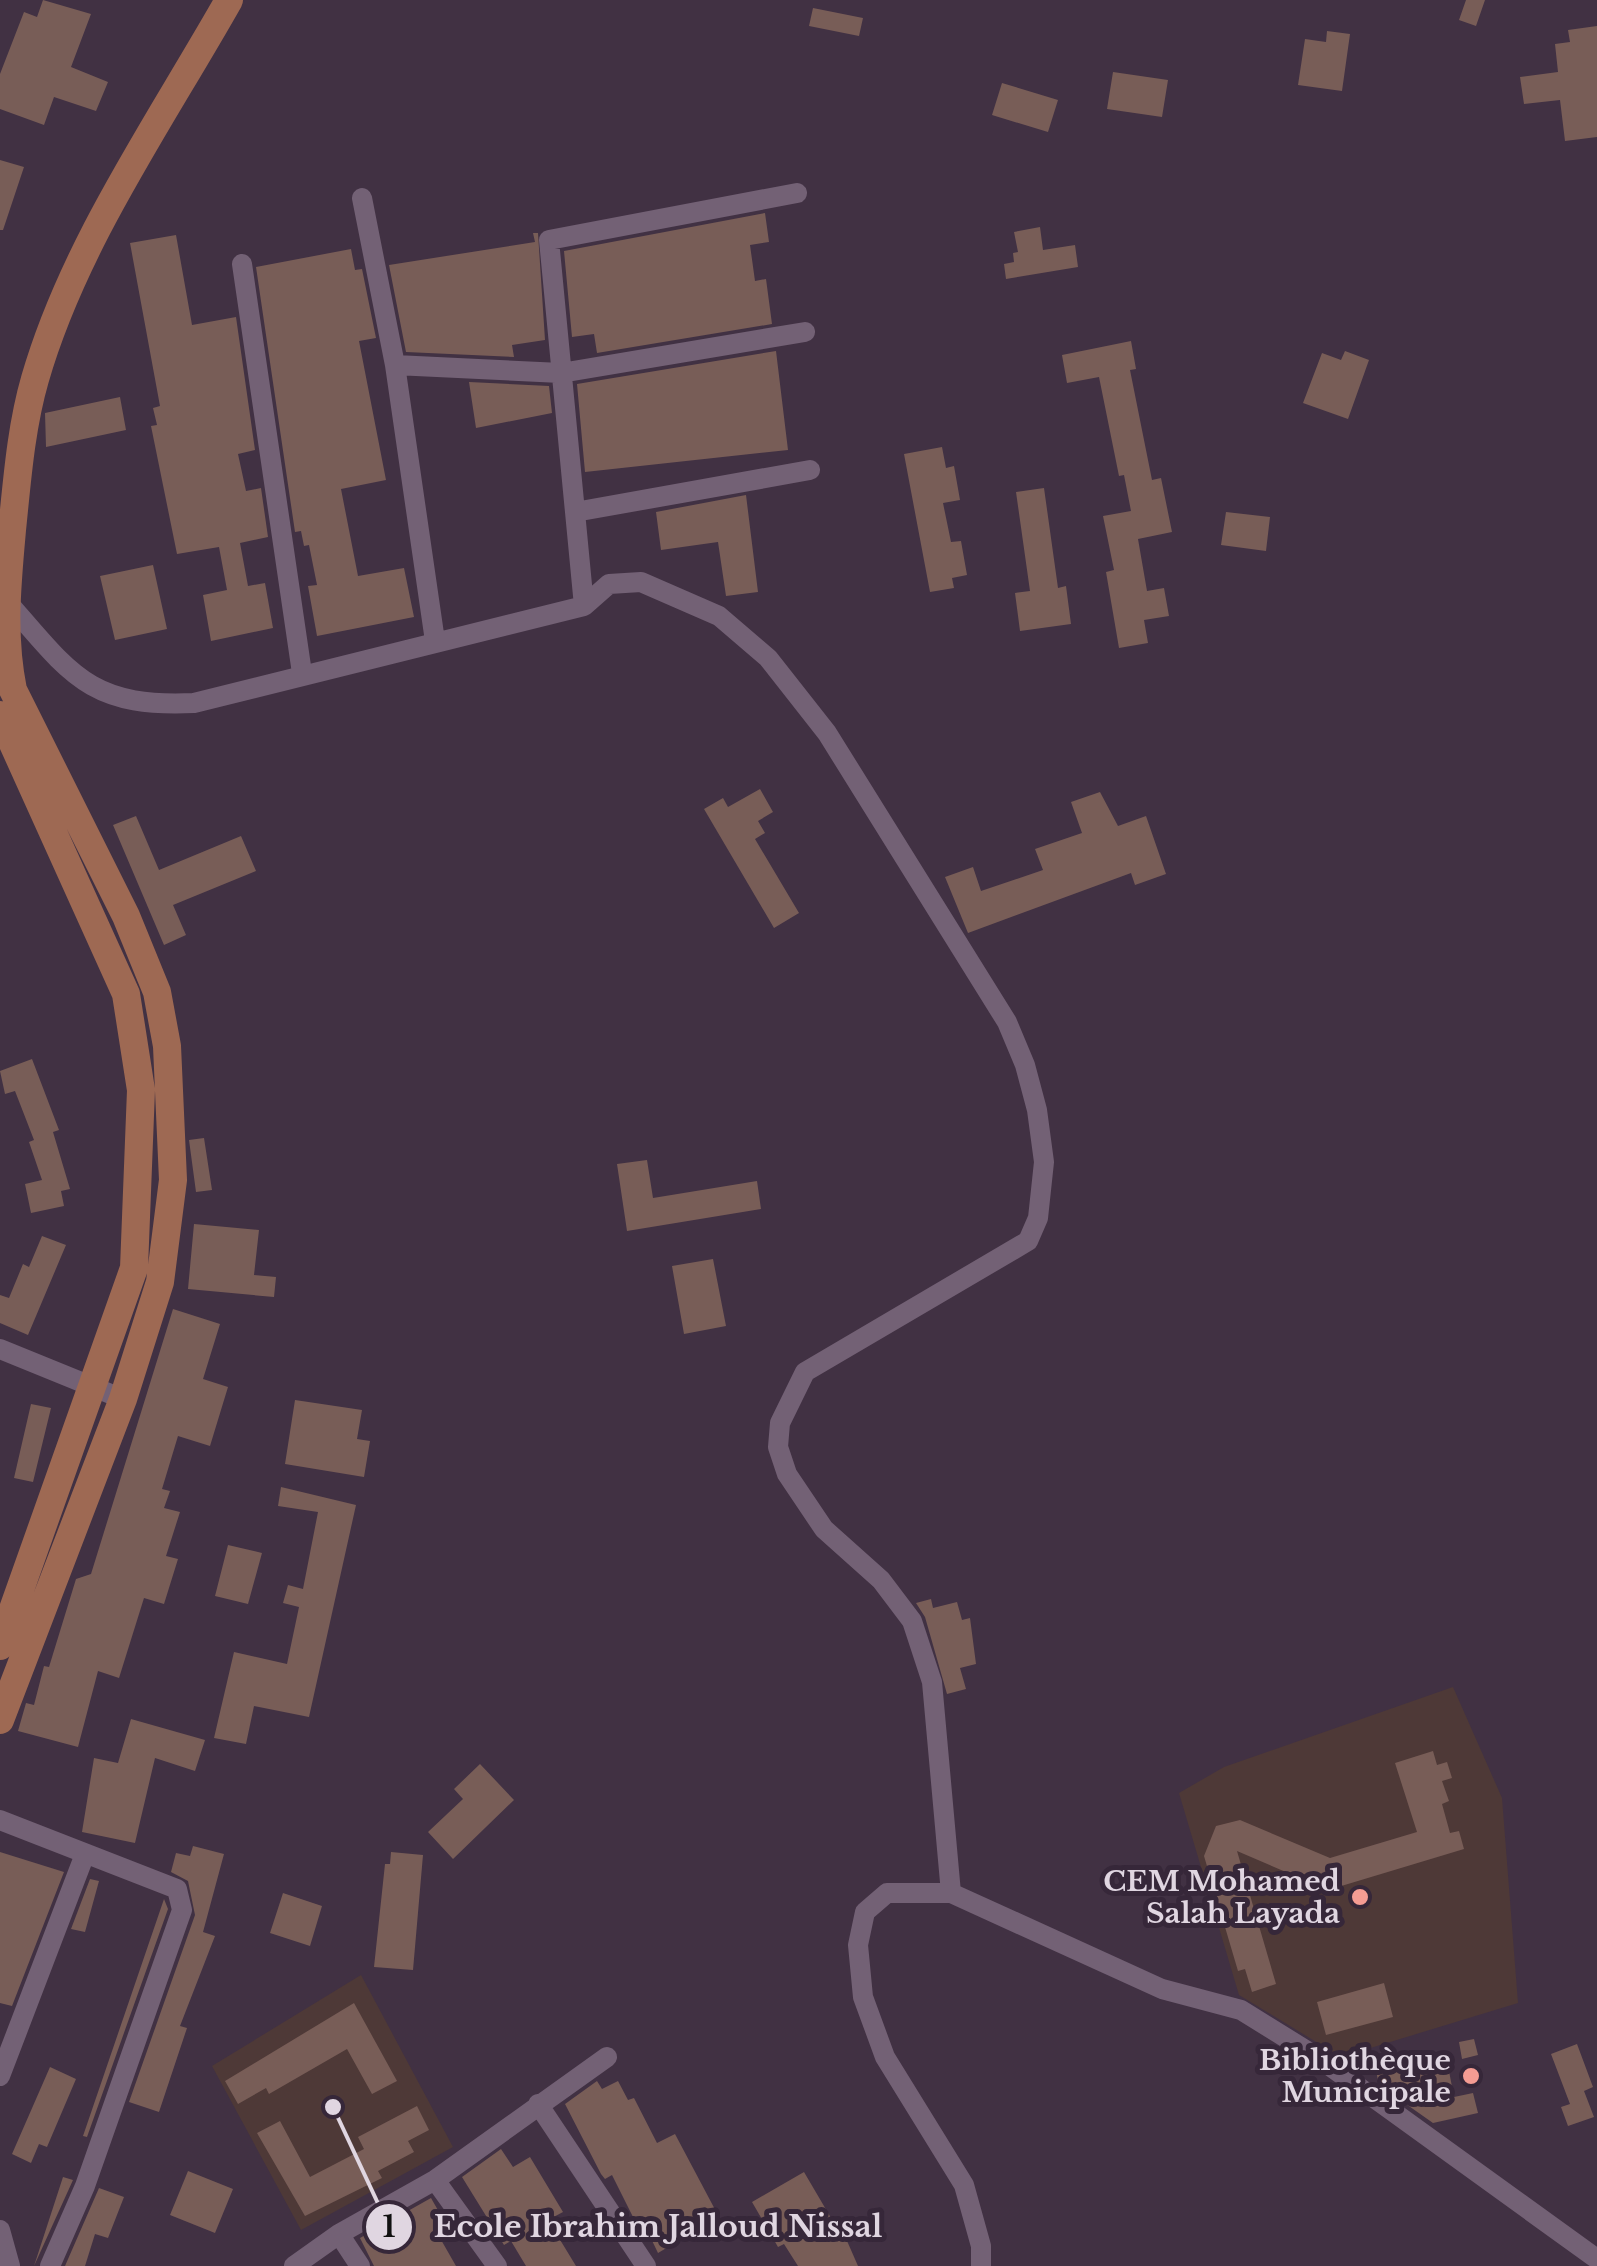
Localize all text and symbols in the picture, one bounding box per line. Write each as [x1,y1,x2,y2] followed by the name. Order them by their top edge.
[1103,1864,1340,1931] place label: CEM Mohamed Salah Layada
[1349,1886,1371,1908] marker: CEM Mohamed Salah Layada
[1259,2043,1451,2110] place label: Bibliothèque Municipale
[1460,2065,1482,2087] marker: Bibliothèque Municipale
[364,2197,903,2257] callout: Ecole Ibrahim Jalloud Nissal
[382,2208,396,2245] text: 1
[434,2208,883,2245] text: Ecole Ibrahim Jalloud Nissal

